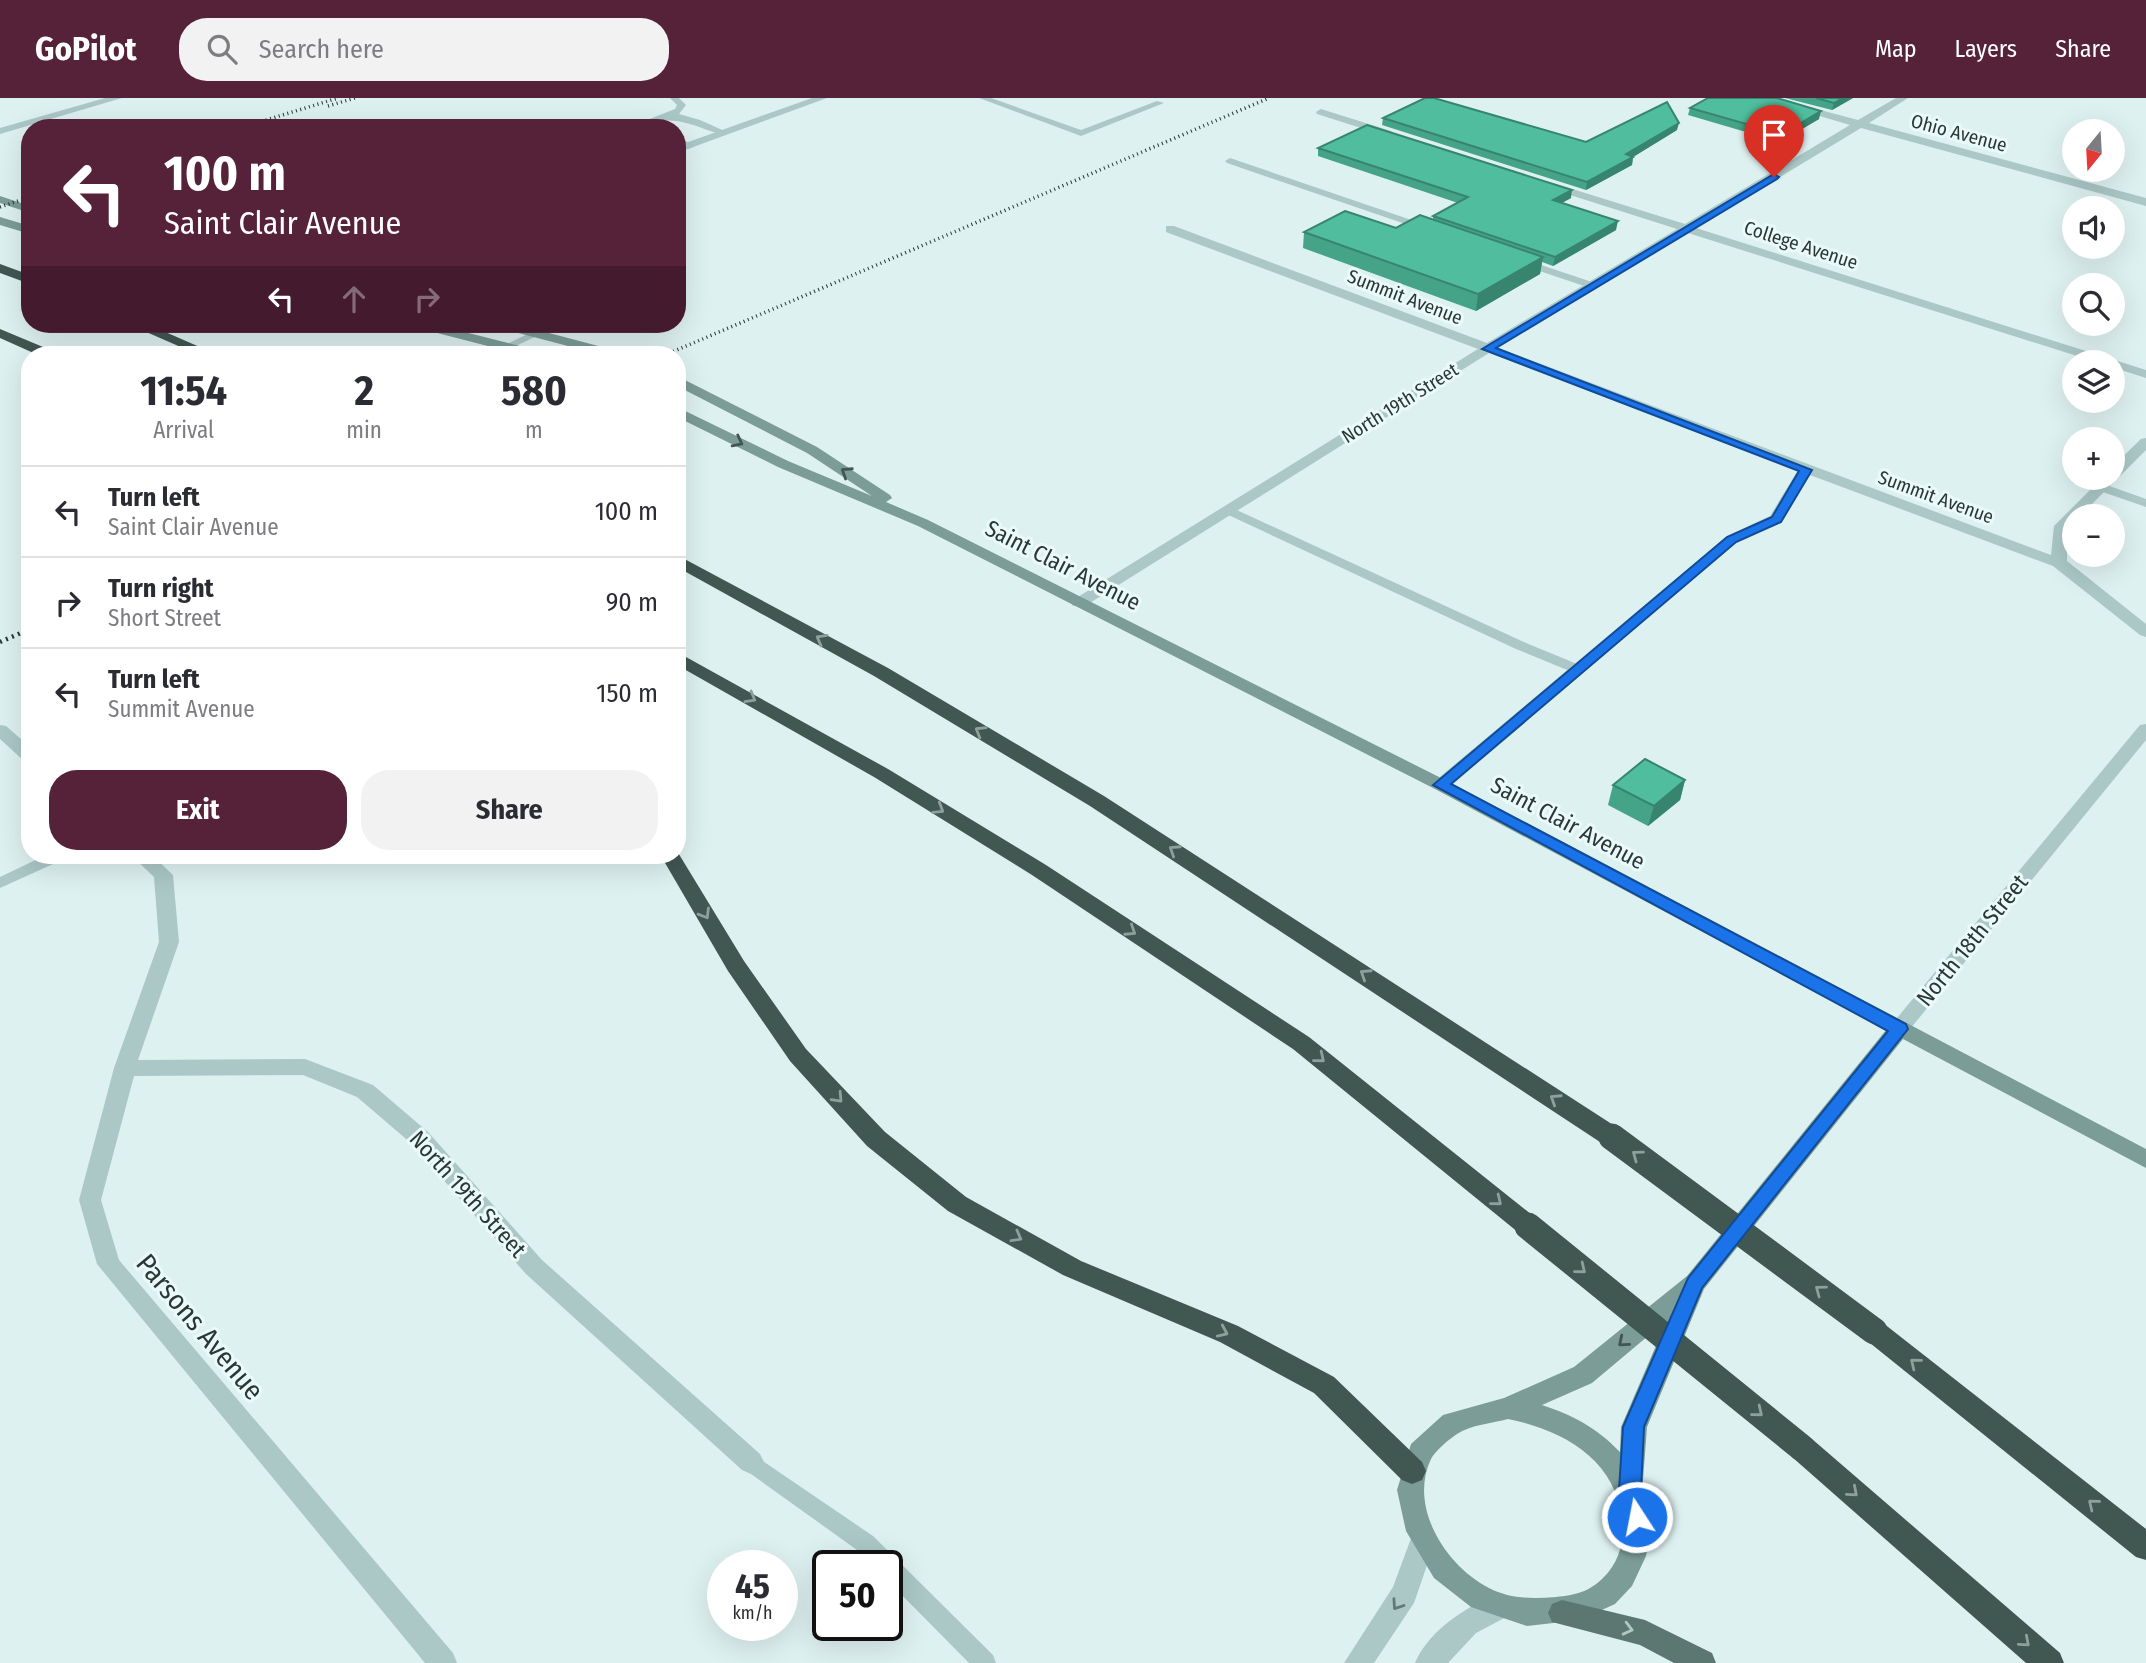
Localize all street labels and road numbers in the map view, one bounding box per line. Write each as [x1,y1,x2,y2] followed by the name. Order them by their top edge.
[1909,109,2009,157] street label: Ohio Avenue
[1741,216,1861,274] street label: College Avenue
[1344,265,1466,329] street label: Summit Avenue
[1338,358,1463,448] street label: North 19th Street
[1875,465,1997,529] street label: Summit Avenue
[981,514,1145,616] street label: Saint Clair Avenue
[1486,771,1650,875] street label: Saint Clair Avenue
[1910,868,2034,1011] street label: North 18th Street
[404,1125,533,1264] street label: North 19th Street
[129,1247,271,1407] street label: Parsons Avenue

